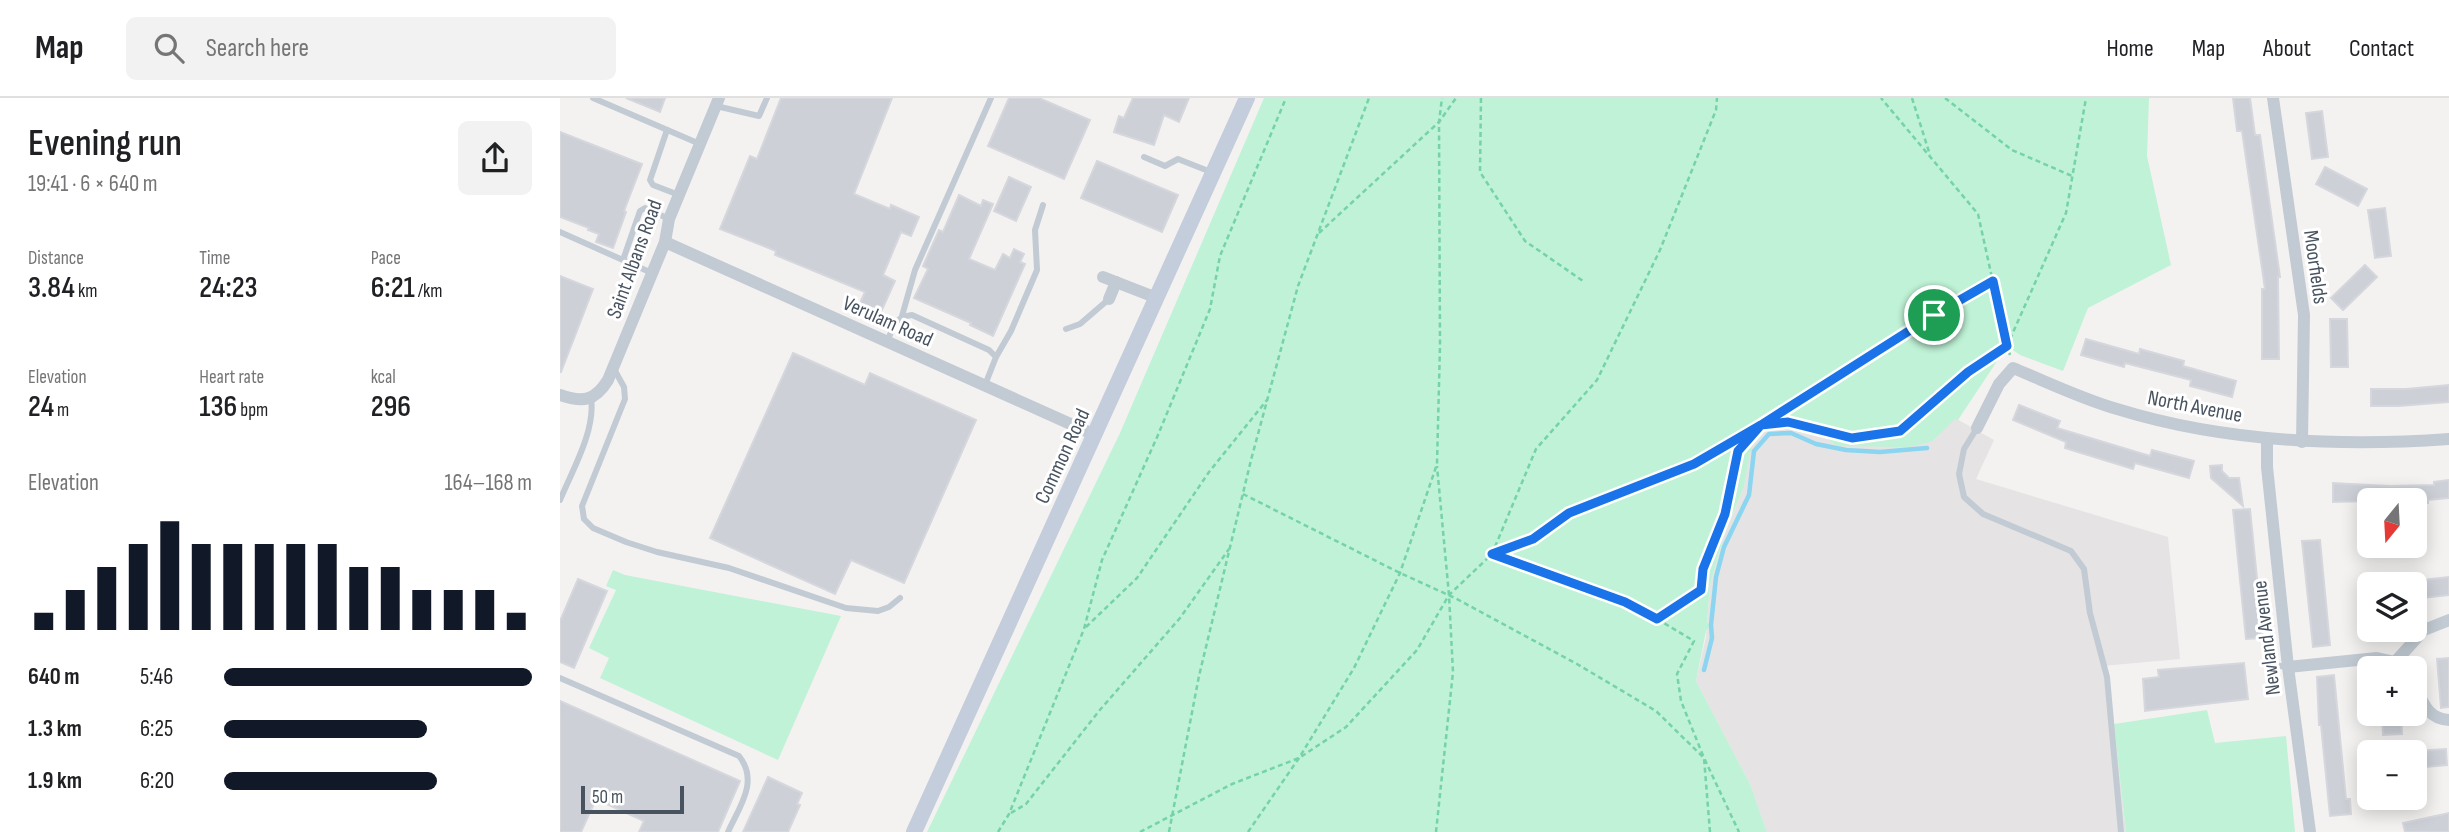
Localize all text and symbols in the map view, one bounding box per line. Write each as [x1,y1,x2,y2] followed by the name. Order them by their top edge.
[126,17,616,80] search box
[35,28,84,68] text: Map
[150,29,188,67] icon: search
[206,33,309,64] text: Search here
[2106,34,2154,63] text: Home
[2192,34,2225,63] text: Map
[2263,34,2311,63] text: About
[2349,34,2414,63] text: Contact
[28,121,182,166] text: Evening run
[458,121,532,195] button: share
[28,170,158,198] text: 19:41 · 6 × 640 m
[601,196,668,322] street label: Saint Albans Road
[2298,229,2333,305] street label: Moorfields
[28,247,84,270] text: Distance
[199,247,230,270] text: Time
[371,247,401,270] text: Pace
[28,270,75,306] text: 3.84
[199,270,258,306] text: 24:23
[371,270,415,306] text: 6:21
[75,280,97,303] text: km
[415,280,442,303] text: /km
[1904,285,1964,345] pin
[839,291,937,352] street label: Verulam Road
[1915,296,1953,334] icon: arrive
[28,366,87,389] text: Elevation
[199,366,264,389] text: Heart rate
[371,366,396,389] text: kcal
[2146,385,2244,428] street label: North Avenue
[28,389,54,425] text: 24
[199,389,237,425] text: 136
[371,389,411,425] text: 296
[54,399,69,422] text: m
[237,399,268,422] text: bpm
[1030,405,1095,508] street label: Common Road
[28,469,99,497] text: Elevation
[444,469,532,497] text: 164–168 m
[2357,488,2427,558] north arrow
[2357,488,2427,810] map controls
[2357,572,2427,642] button: layers
[2247,579,2286,697] street label: Newland Avenue
[2357,656,2427,726] button: +
[28,663,80,691] text: 640 m
[140,663,173,691] text: 5:46
[28,715,82,743] text: 1.3 km
[140,715,173,743] text: 6:25
[2357,740,2427,810] button: −
[28,767,82,795] text: 1.9 km
[140,767,174,795] text: 6:20
[581,783,684,815] scale bar
[592,786,623,809] text: 50 m

